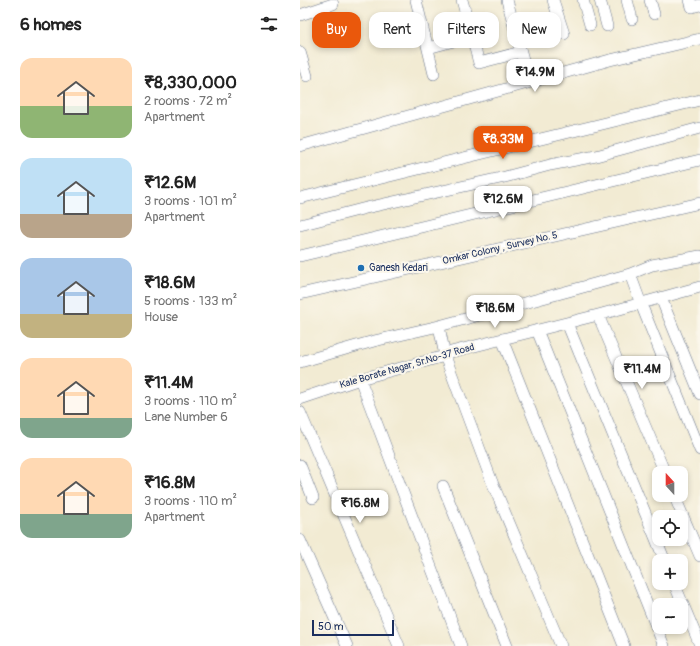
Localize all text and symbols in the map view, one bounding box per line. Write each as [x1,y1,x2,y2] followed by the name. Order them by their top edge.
[312,12,361,48] chip: Buy
[369,12,425,48] chip: Rent
[433,12,499,48] chip: Filters
[507,12,561,48] chip: New
[258,13,280,35] icon: filters
[20,14,81,35] text: 6 homes
[502,59,568,93] pin: ₹14.9M
[515,64,555,80] text: ₹14.9M
[144,72,237,93] text: ₹8,330,000
[52,74,100,122] icon: home
[144,93,232,109] text: 2 rooms · 72 m²
[144,109,205,125] text: Apartment
[470,126,536,160] pin: ₹8.33M
[482,131,524,147] text: ₹8.33M
[144,172,196,193] text: ₹12.6M
[52,174,100,222] icon: home
[470,186,536,220] pin: ₹12.6M
[483,191,523,207] text: ₹12.6M
[144,193,237,209] text: 3 rooms · 101 m²
[144,209,205,225] text: Apartment
[441,229,559,267] street label: Omkar Colony , Survey No. 5
[369,262,428,274] place label: Ganesh Kedari
[356,263,366,273] marker: Ganesh Kedari
[144,272,195,293] text: ₹18.6M
[52,274,100,322] icon: home
[144,293,237,309] text: 5 rooms · 133 m²
[462,295,528,329] pin: ₹18.6M
[475,300,515,316] text: ₹18.6M
[144,309,178,325] text: House
[338,341,476,391] street label: Kale Borate Nagar, Sr.No-37 Road
[609,356,675,390] pin: ₹11.4M
[623,361,661,377] text: ₹11.4M
[144,372,193,393] text: ₹11.4M
[52,374,100,422] icon: home
[144,393,237,409] text: 3 rooms · 110 m²
[144,409,228,425] text: Lane Number 6
[652,466,688,502] north arrow
[652,466,688,634] map controls
[144,472,195,493] text: ₹16.8M
[52,474,100,522] icon: home
[327,490,393,524] pin: ₹16.8M
[144,493,237,509] text: 3 rooms · 110 m²
[340,495,380,511] text: ₹16.8M
[144,509,205,525] text: Apartment
[652,510,688,546] button: locate
[652,554,688,590] button: +
[652,598,688,634] button: −
[312,618,394,637] scale bar
[318,620,344,633] text: 50 m

